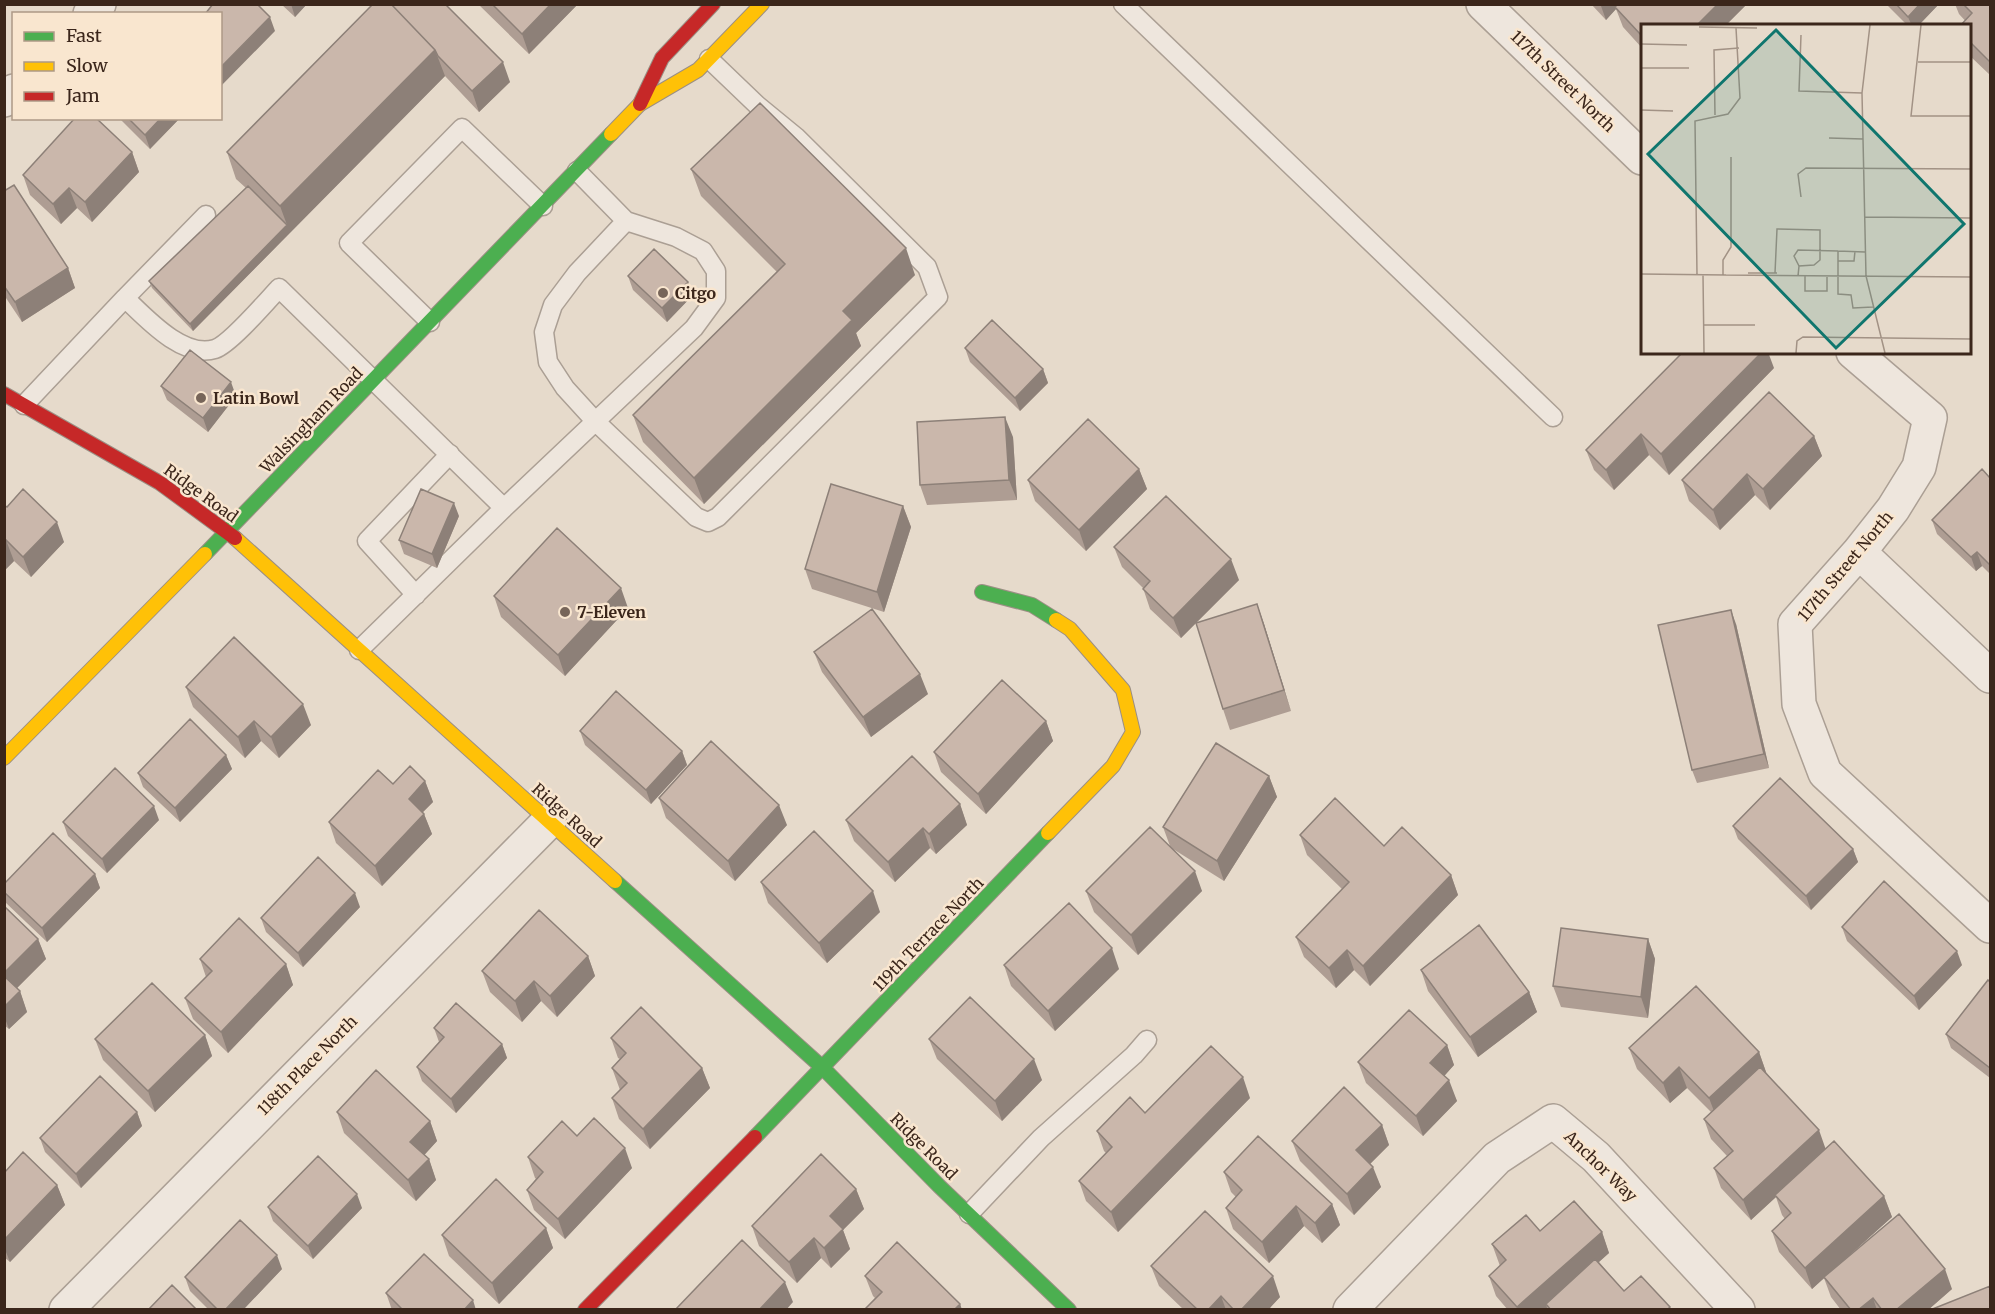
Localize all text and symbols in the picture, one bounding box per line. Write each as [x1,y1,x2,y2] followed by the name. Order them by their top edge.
[12,12,222,120] legend
[66,24,102,47] text: Fast
[1641,24,1971,354] inset map
[1507,26,1620,136] street label: 117th Street North
[66,54,109,77] text: Slow
[65,84,100,107] text: Jam
[675,283,717,303] place label: Citgo
[656,286,670,300] marker: Citgo
[255,363,367,478] street label: Walsingham Road
[213,388,299,408] place label: Latin Bowl
[194,391,208,405] marker: Latin Bowl
[160,460,242,527] street label: Ridge Road
[1793,507,1897,625] street label: 117th Street North
[577,602,646,622] place label: 7-Eleven
[558,605,572,619] marker: 7-Eleven
[528,779,606,852] street label: Ridge Road
[868,873,988,995] street label: 119th Terrace North
[253,1011,361,1119] street label: 118th Place North
[886,1108,962,1184] street label: Ridge Road
[1560,1126,1642,1206] street label: Anchor Way

